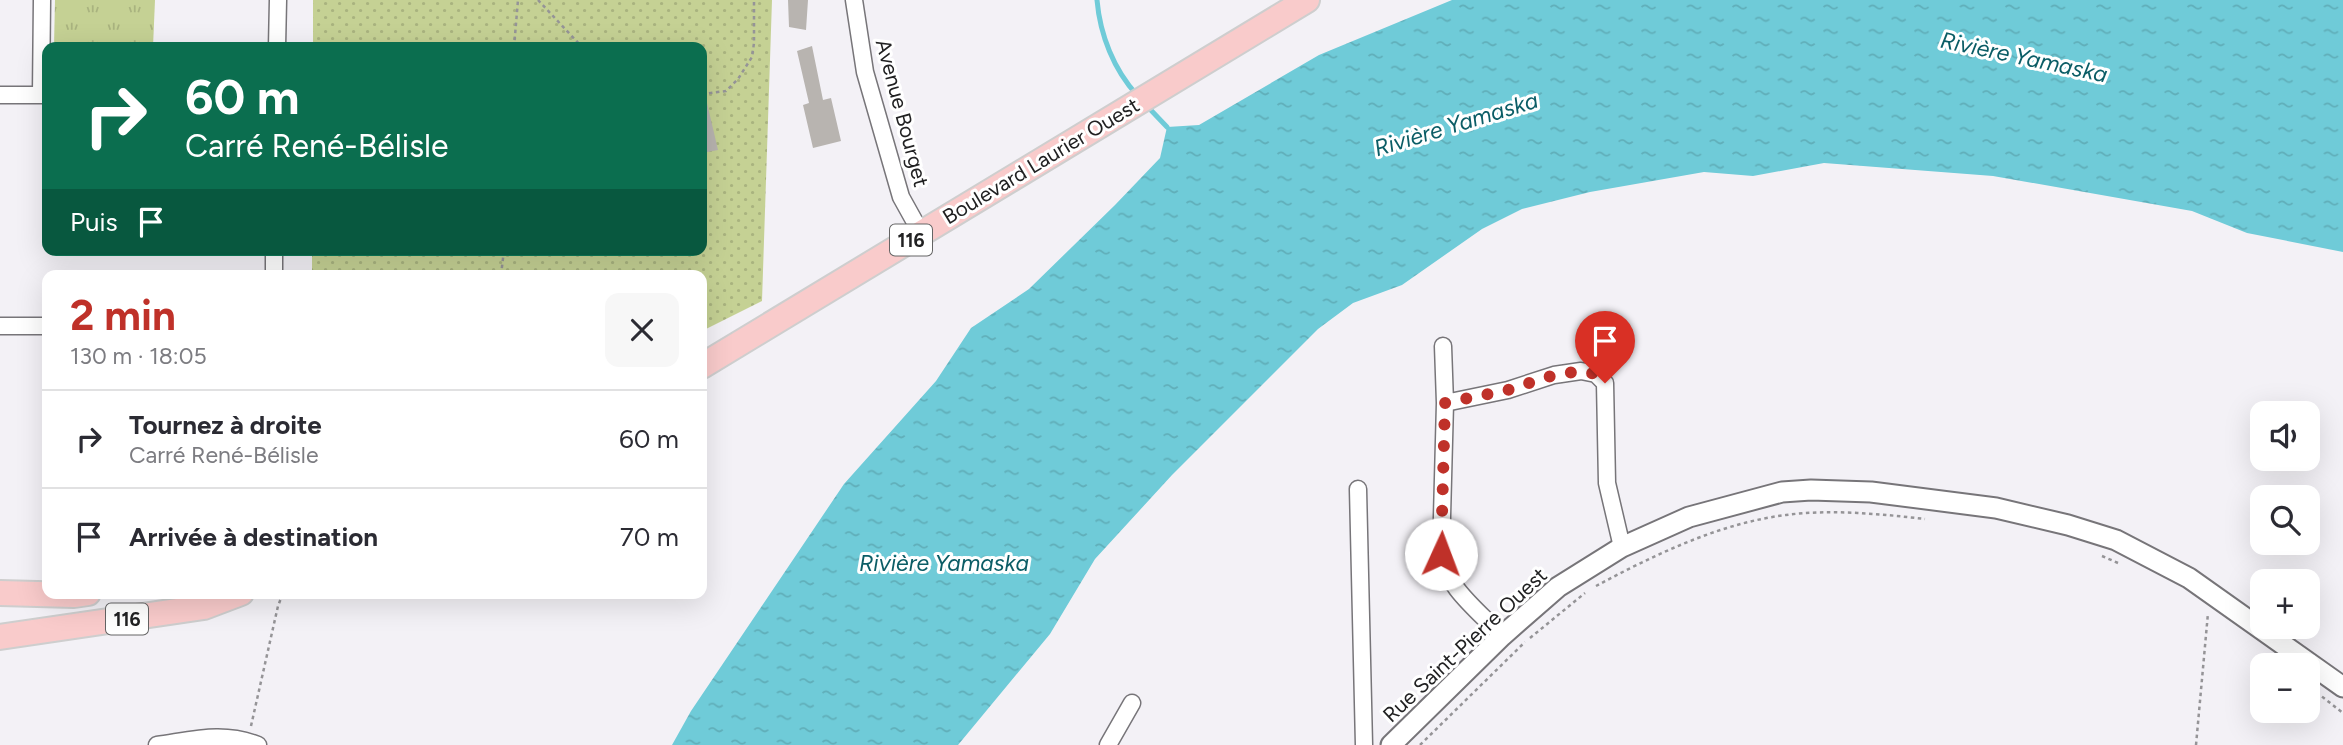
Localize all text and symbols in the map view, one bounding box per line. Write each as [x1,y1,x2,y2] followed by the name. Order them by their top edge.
[1938,26,2110,88] water label: Rivière Yamaska
[871,36,934,189] street label: Avenue Bourget
[185,67,300,126] text: 60 m
[70,70,161,161] icon: right
[1371,86,1541,162] water label: Rivière Yamaska
[938,92,1144,229] street label: Boulevard Laurier Ouest
[185,127,449,165] text: Carré René-Bélisle
[132,203,170,241] icon: arrive
[70,206,118,238] text: Puis
[890,224,932,256] road number: 116
[70,290,176,341] text: 2 min
[605,293,679,367] button: close
[1575,311,1635,383] pin
[1586,322,1624,360] icon: arrive
[70,342,207,370] text: 130 m · 18:05
[2250,401,2320,723] map controls
[2250,401,2320,471] button: sound
[129,409,322,441] text: Tournez à droite
[70,420,108,458] icon: right
[619,423,679,455] text: 60 m
[129,441,318,469] text: Carré René-Bélisle
[2250,485,2320,555] button: search
[1404,517,1478,591] position arrow
[70,518,108,556] icon: arrive
[129,521,378,553] text: Arrivée à destination
[620,521,679,553] text: 70 m
[859,549,1029,577] water label: Rivière Yamaska
[1378,562,1552,727] street label: Rue Saint-Pierre Ouest
[2250,569,2320,639] button: +
[106,604,148,634] road number: 116
[2250,653,2320,723] button: −

